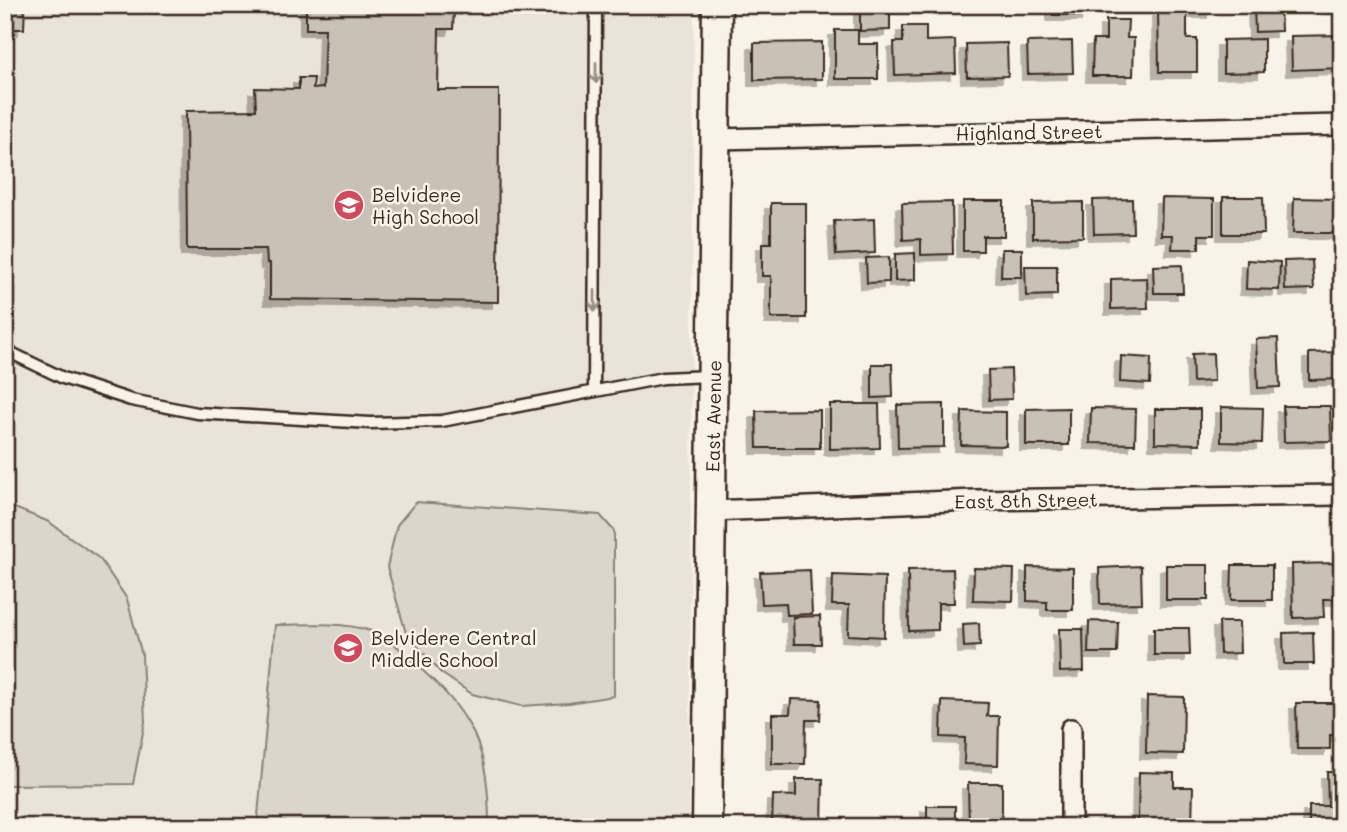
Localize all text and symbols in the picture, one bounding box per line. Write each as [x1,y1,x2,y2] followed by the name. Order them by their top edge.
[589,62,603,85] one-way arrow
[955,118,1103,146] street label: Highland Street
[372,182,479,229] place label: Belvidere High School
[332,188,366,222] school or university icon: Belvidere High School
[588,289,602,312] one-way arrow
[700,360,726,472] street label: East Avenue
[954,486,1098,514] street label: East 8th Street
[371,625,537,672] place label: Belvidere Central Middle School
[331,631,365,665] school or university icon: Belvidere Central Middle School

